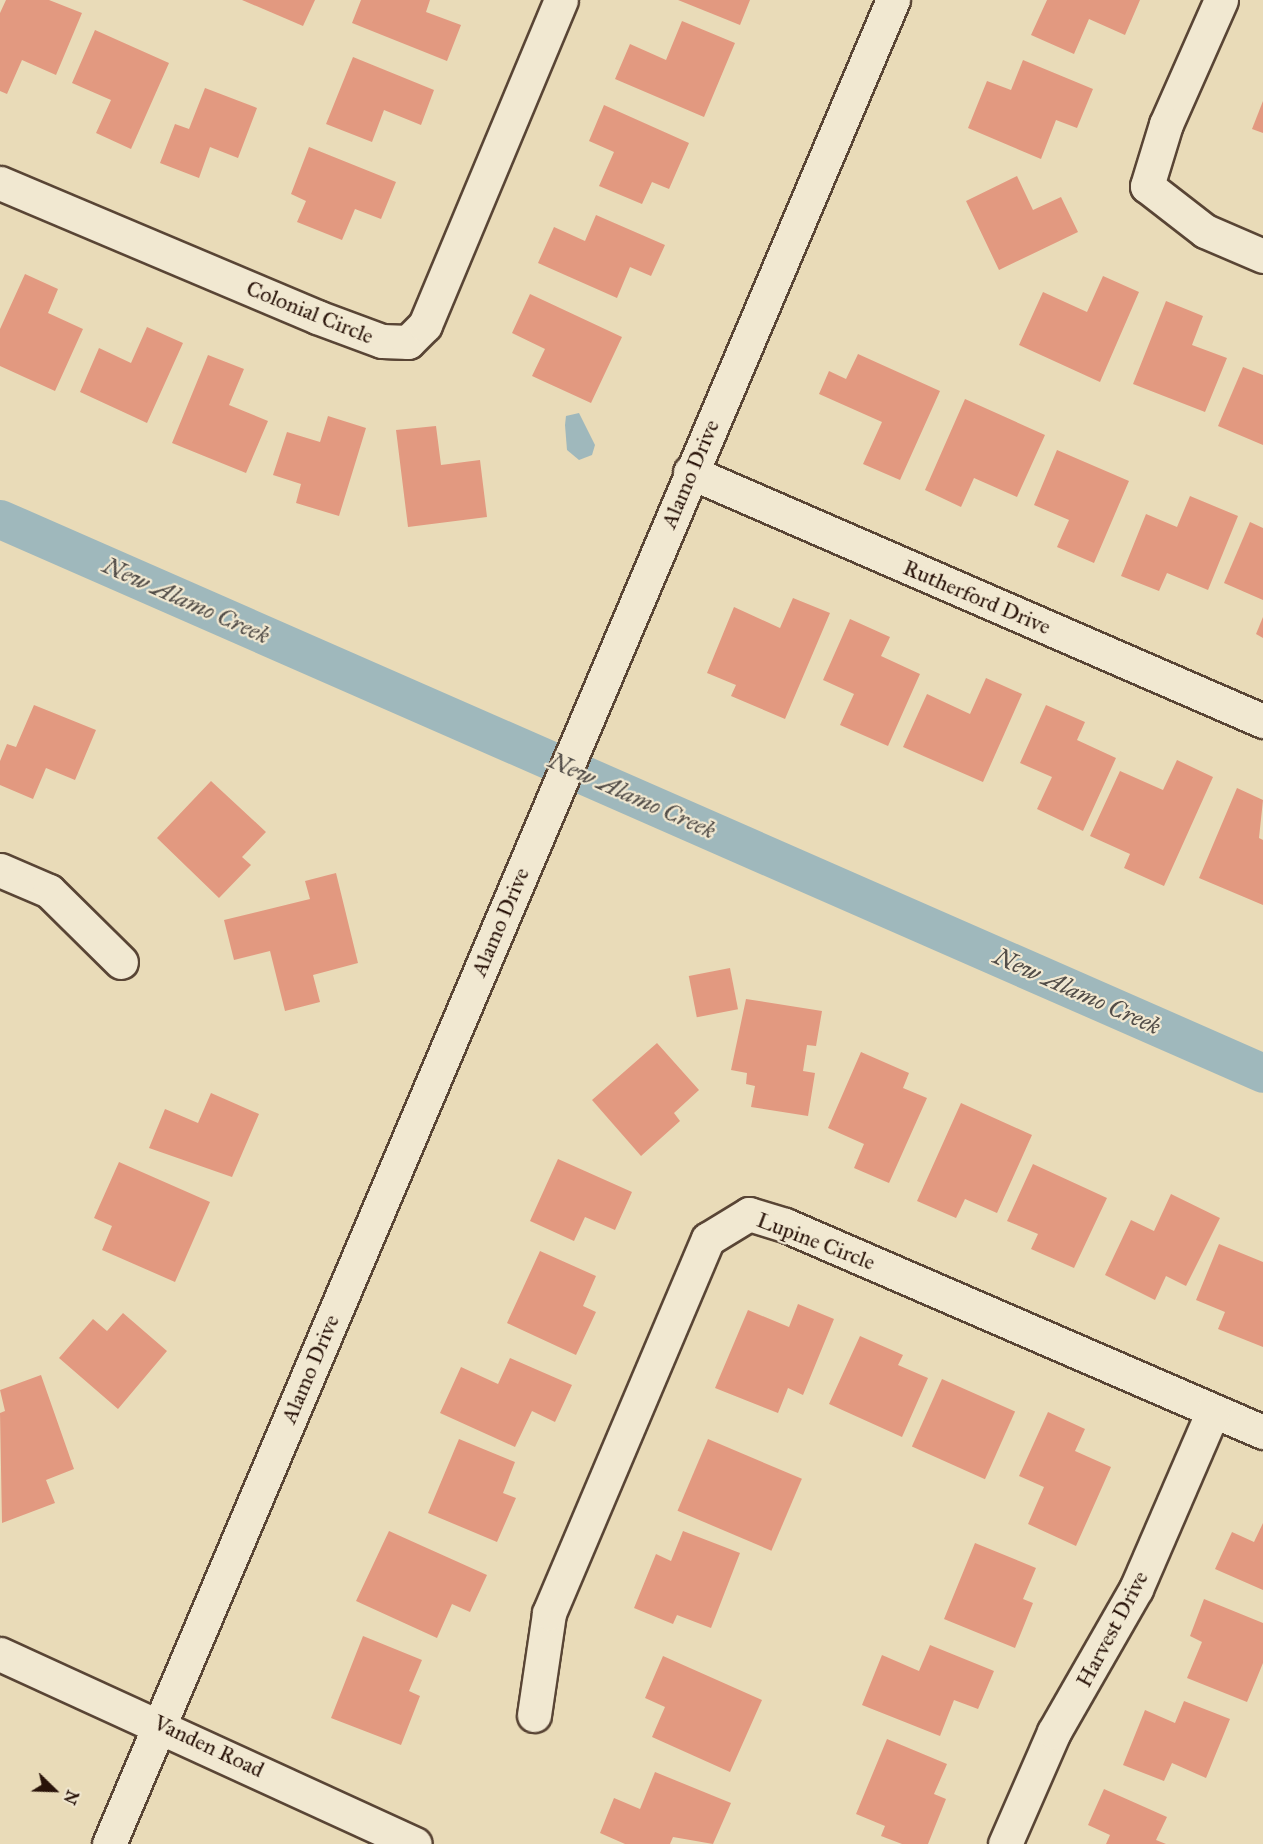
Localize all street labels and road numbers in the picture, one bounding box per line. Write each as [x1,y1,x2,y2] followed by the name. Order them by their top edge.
[243,275,377,349] street label: Colonial Circle
[655,416,725,532] street label: Alamo Drive
[899,554,1055,640] street label: Rutherford Drive
[465,864,535,980] street label: Alamo Drive
[753,1206,879,1276] street label: Lupine Circle
[275,1311,345,1427] street label: Alamo Drive
[1070,1566,1154,1692] street label: Harvest Drive
[150,1709,268,1783] street label: Vanden Road

